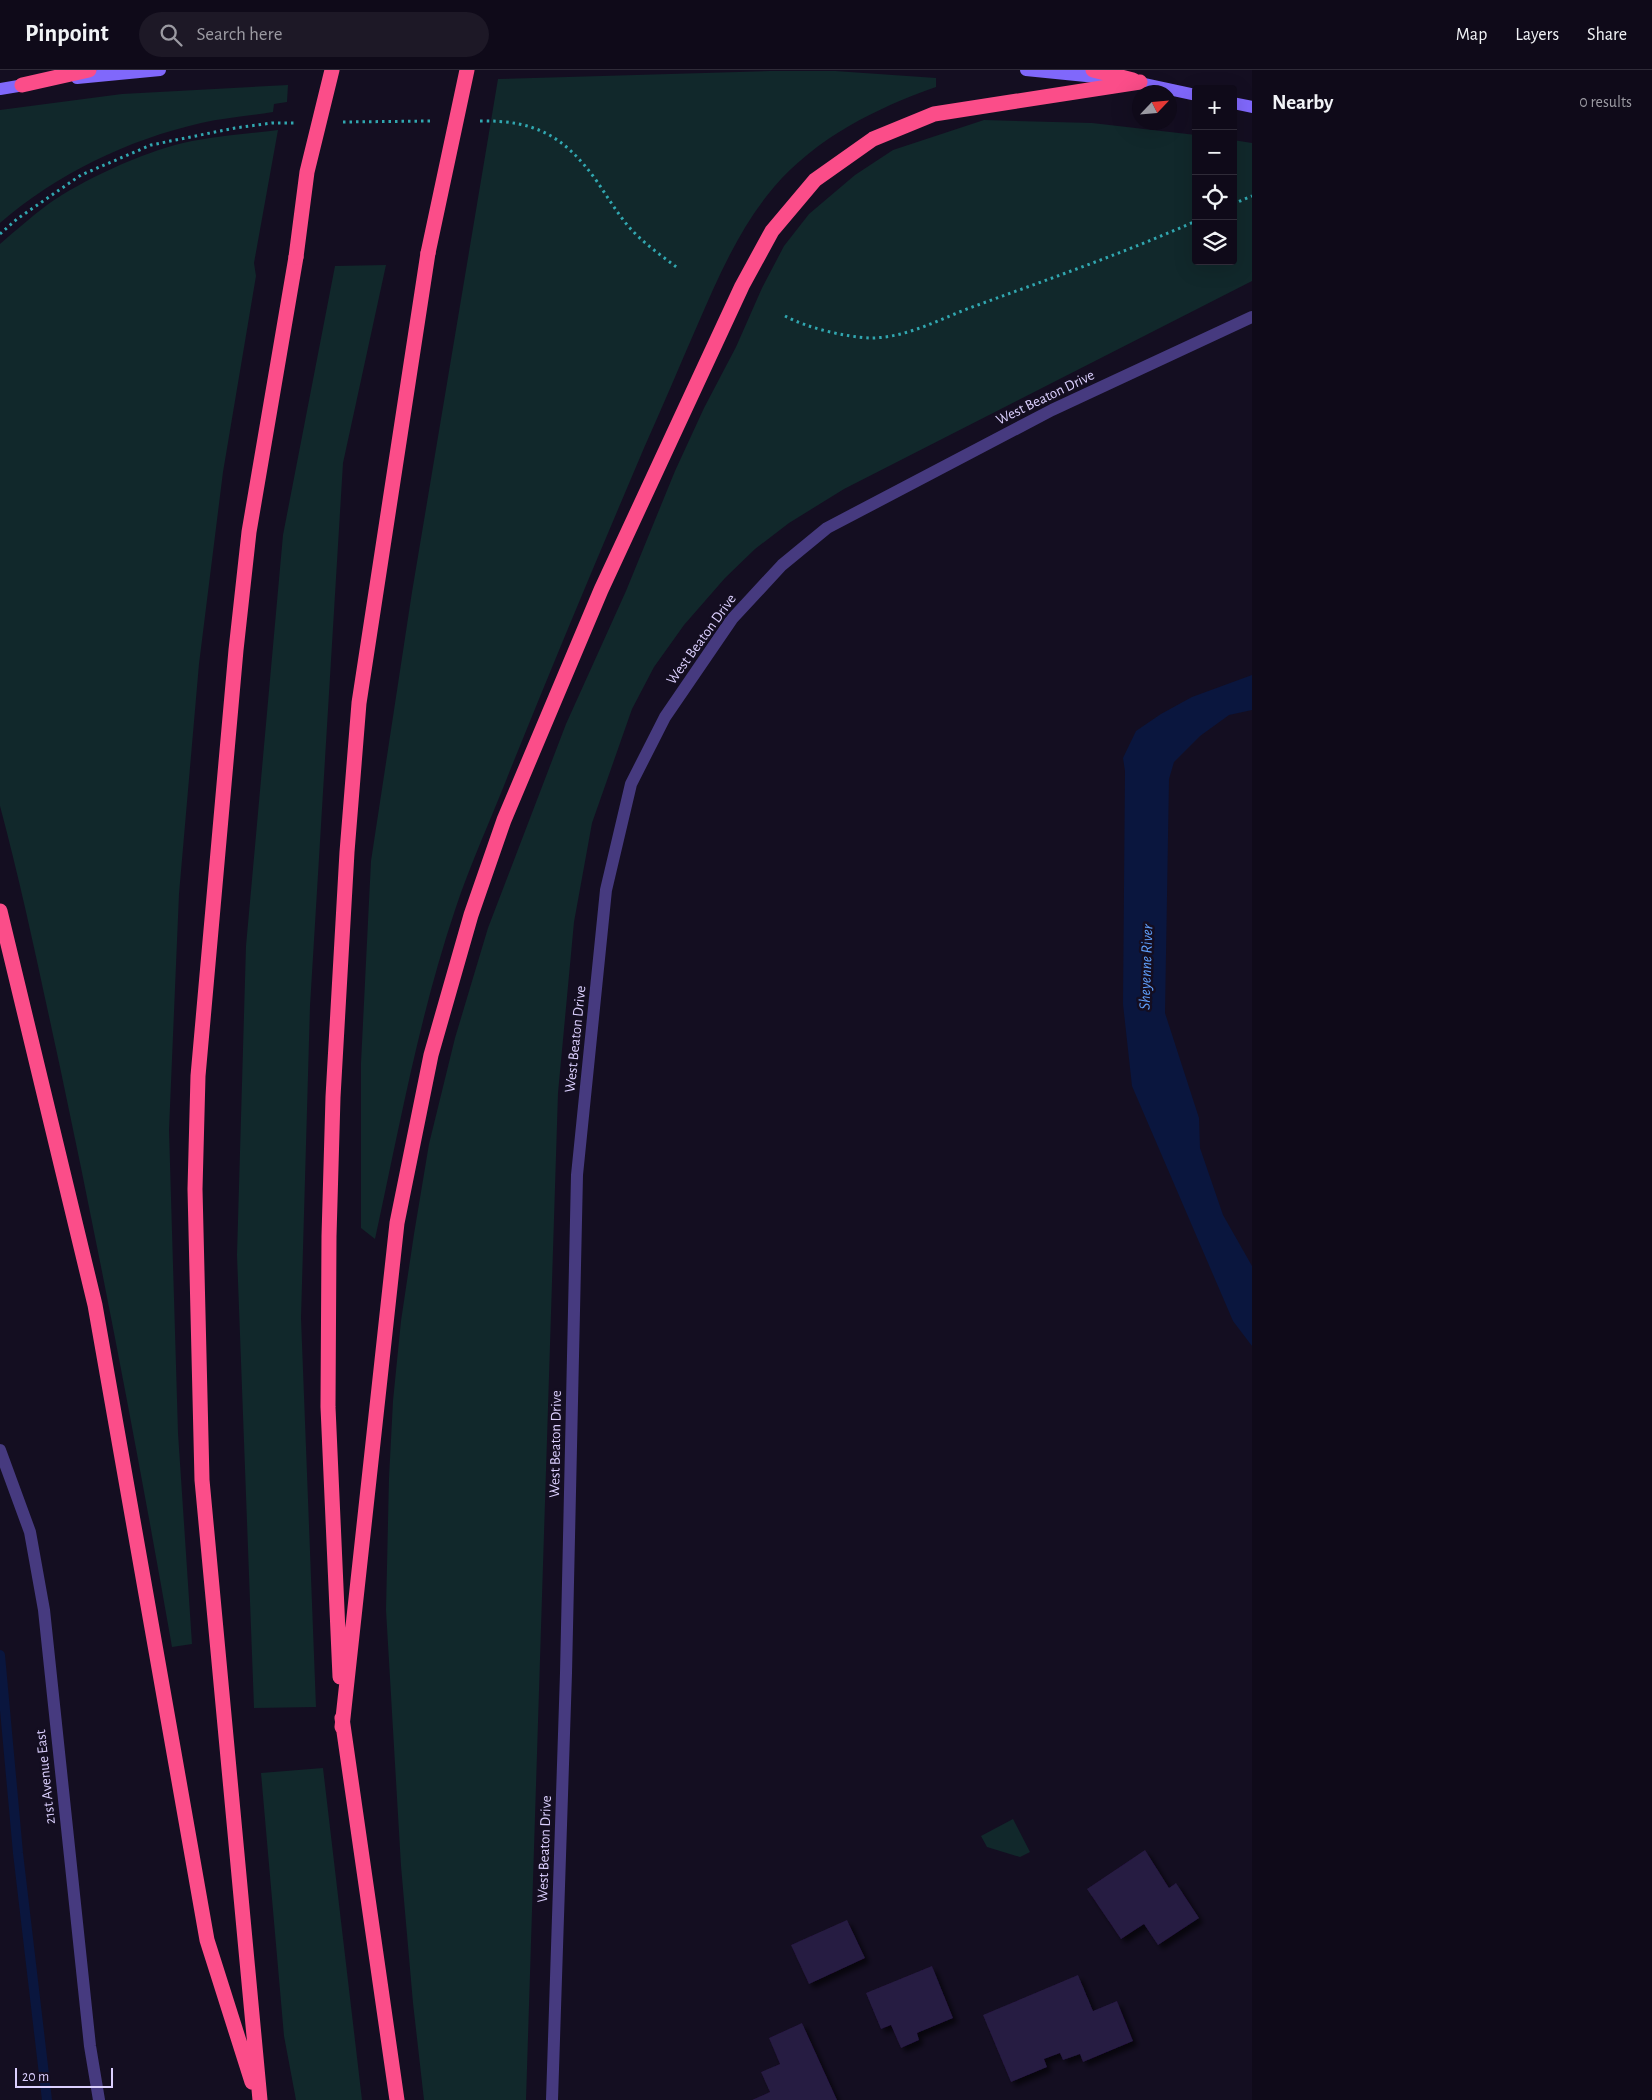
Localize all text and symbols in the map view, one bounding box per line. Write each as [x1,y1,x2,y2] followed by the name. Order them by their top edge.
[139,12,489,57] search box
[157,21,185,49] icon: search
[25,22,109,46] text: Pinpoint
[197,25,283,44] text: Search here
[1456,26,1487,44] text: Map
[1515,26,1559,44] text: Layers
[1587,26,1627,44] text: Share
[1132,85,1177,130] north arrow
[1192,85,1237,265] map controls
[1192,85,1237,130] button: +
[1272,92,1333,113] text: Nearby
[1579,94,1632,110] text: 0 results
[1192,130,1237,175] button: −
[1192,175,1237,220] button: locate
[1192,220,1237,265] button: layers
[994,367,1097,428] street label: West Beaton Drive
[664,591,739,687] street label: West Beaton Drive
[1137,923,1156,1010] water label: Sheyenne River
[562,985,589,1093] street label: West Beaton Drive
[547,1390,564,1498] street label: West Beaton Drive
[33,1729,58,1825] street label: 21st Avenue East
[535,1795,554,1903] street label: West Beaton Drive
[15,2065,112,2088] scale bar
[22,2070,49,2084] text: 20 m

